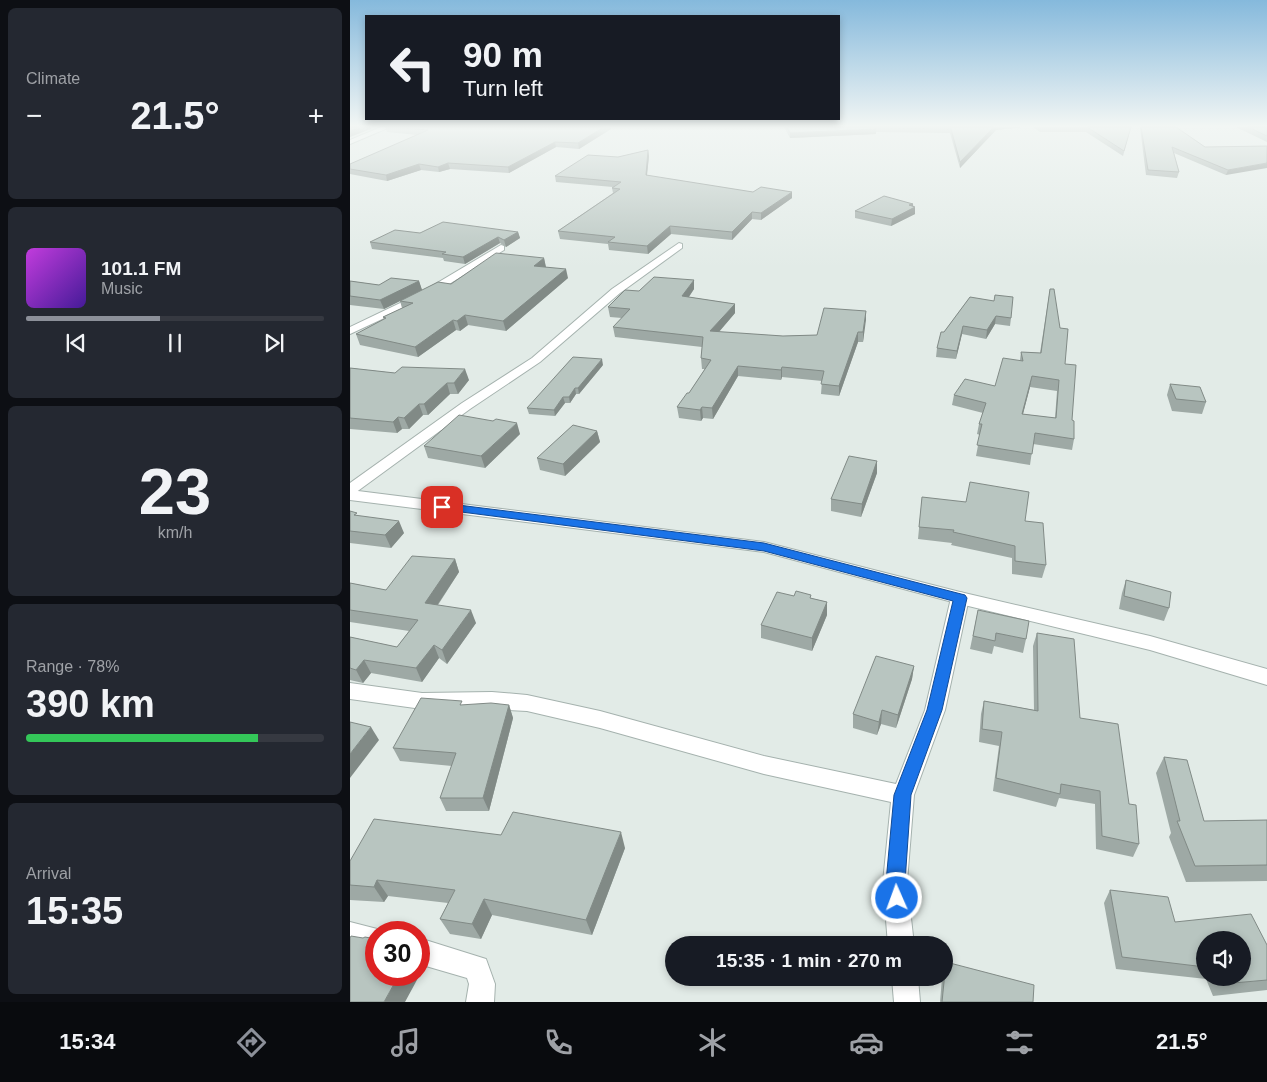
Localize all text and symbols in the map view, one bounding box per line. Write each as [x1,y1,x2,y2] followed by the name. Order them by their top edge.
[380,35,445,100] icon: left
[463,35,543,74] text: 90 m
[26,70,80,87] text: Climate
[463,76,543,101] text: Turn left
[130,95,220,137] text: 21.5°
[26,100,42,131] text: −
[308,100,324,131] text: +
[101,258,181,279] text: 101.1 FM
[101,280,143,297] text: Music
[62,329,90,357] icon: previous
[161,329,189,357] icon: pause
[260,329,288,357] icon: next
[139,455,211,528] text: 23
[421,486,463,528] pin
[428,493,456,521] icon: arrive
[158,524,192,541] text: km/h
[26,658,119,675] text: Range · 78%
[26,683,155,725] text: 390 km
[26,865,71,882] text: Arrival
[870,871,922,923] position arrow
[26,890,123,932] text: 15:35
[365,921,430,986] speed limit sign: 30
[1196,931,1251,986] map controls
[1196,931,1251,986] button: sound
[716,950,902,971] text: 15:35 · 1 min · 270 m
[234,1025,269,1060] icon: directions
[388,1025,423,1060] icon: music
[541,1025,576,1060] icon: phone
[695,1025,730,1060] icon: climate
[849,1025,884,1060] icon: car
[1002,1025,1037,1060] icon: filters
[59,1029,116,1054] text: 15:34
[1156,1029,1208,1054] text: 21.5°

